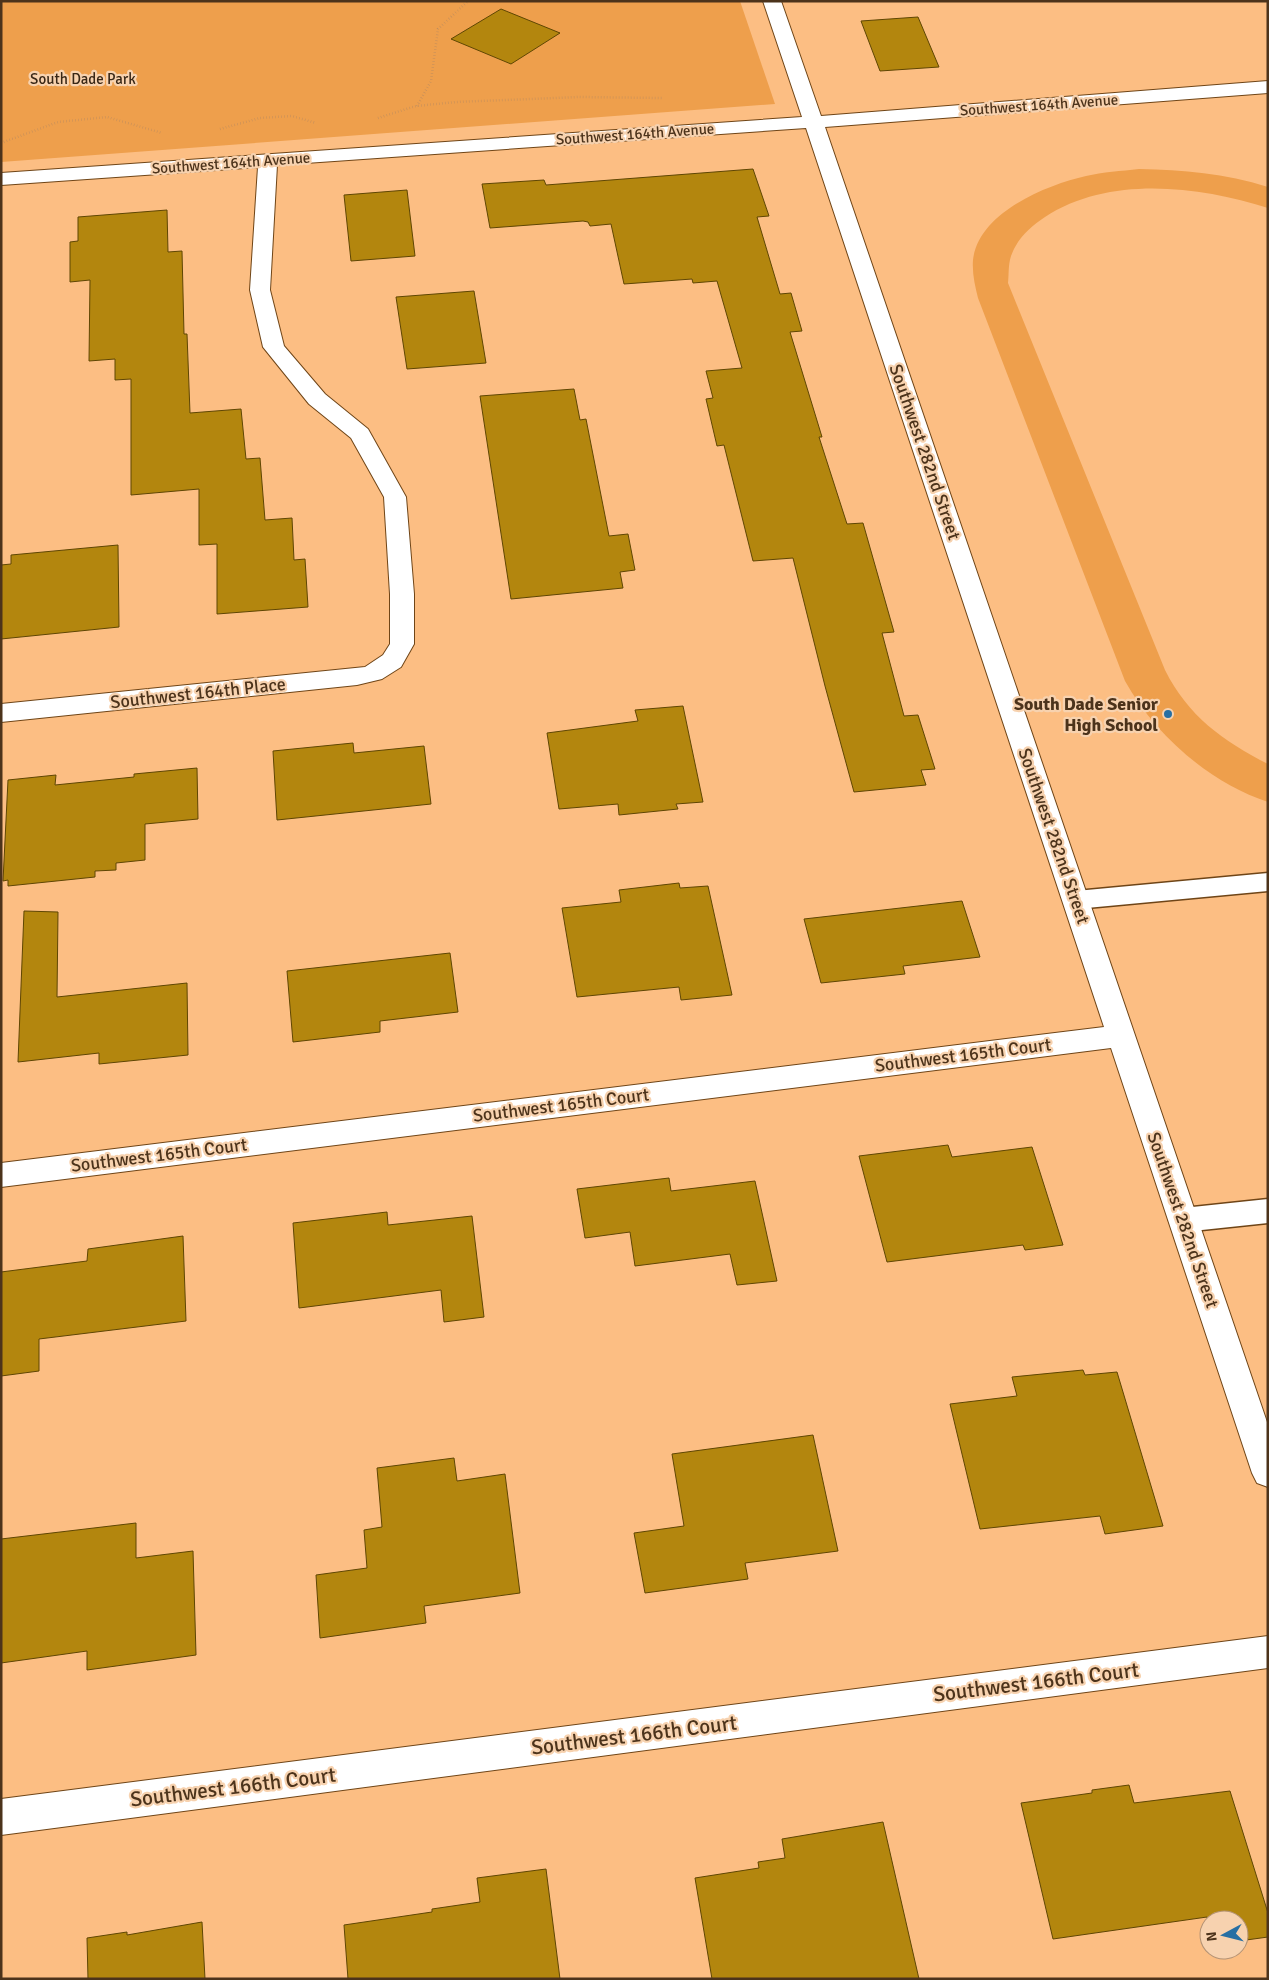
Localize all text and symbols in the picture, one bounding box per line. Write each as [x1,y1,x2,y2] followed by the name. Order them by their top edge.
[30,70,136,88] park label: South Dade Park
[959,90,1119,120] street label: Southwest 164th Avenue
[555,119,715,149] street label: Southwest 164th Avenue
[151,148,311,178] street label: Southwest 164th Avenue
[885,361,965,543] street label: Southwest 282nd Street
[109,673,287,713] street label: Southwest 164th Place
[1014,693,1159,736] place label: South Dade Senior High School
[1162,708,1174,720] marker: South Dade Senior High School
[1014,745,1094,927] street label: Southwest 282nd Street
[874,1033,1052,1077] street label: Southwest 165th Court
[472,1083,650,1127] street label: Southwest 165th Court
[1143,1129,1223,1311] street label: Southwest 282nd Street
[70,1133,248,1177] street label: Southwest 165th Court
[932,1656,1140,1708] street label: Southwest 166th Court
[530,1709,738,1761] street label: Southwest 166th Court
[129,1761,337,1813] street label: Southwest 166th Court
[1199,1910,1249,1960] north arrow
[1203,1931,1221,1942] text: N

